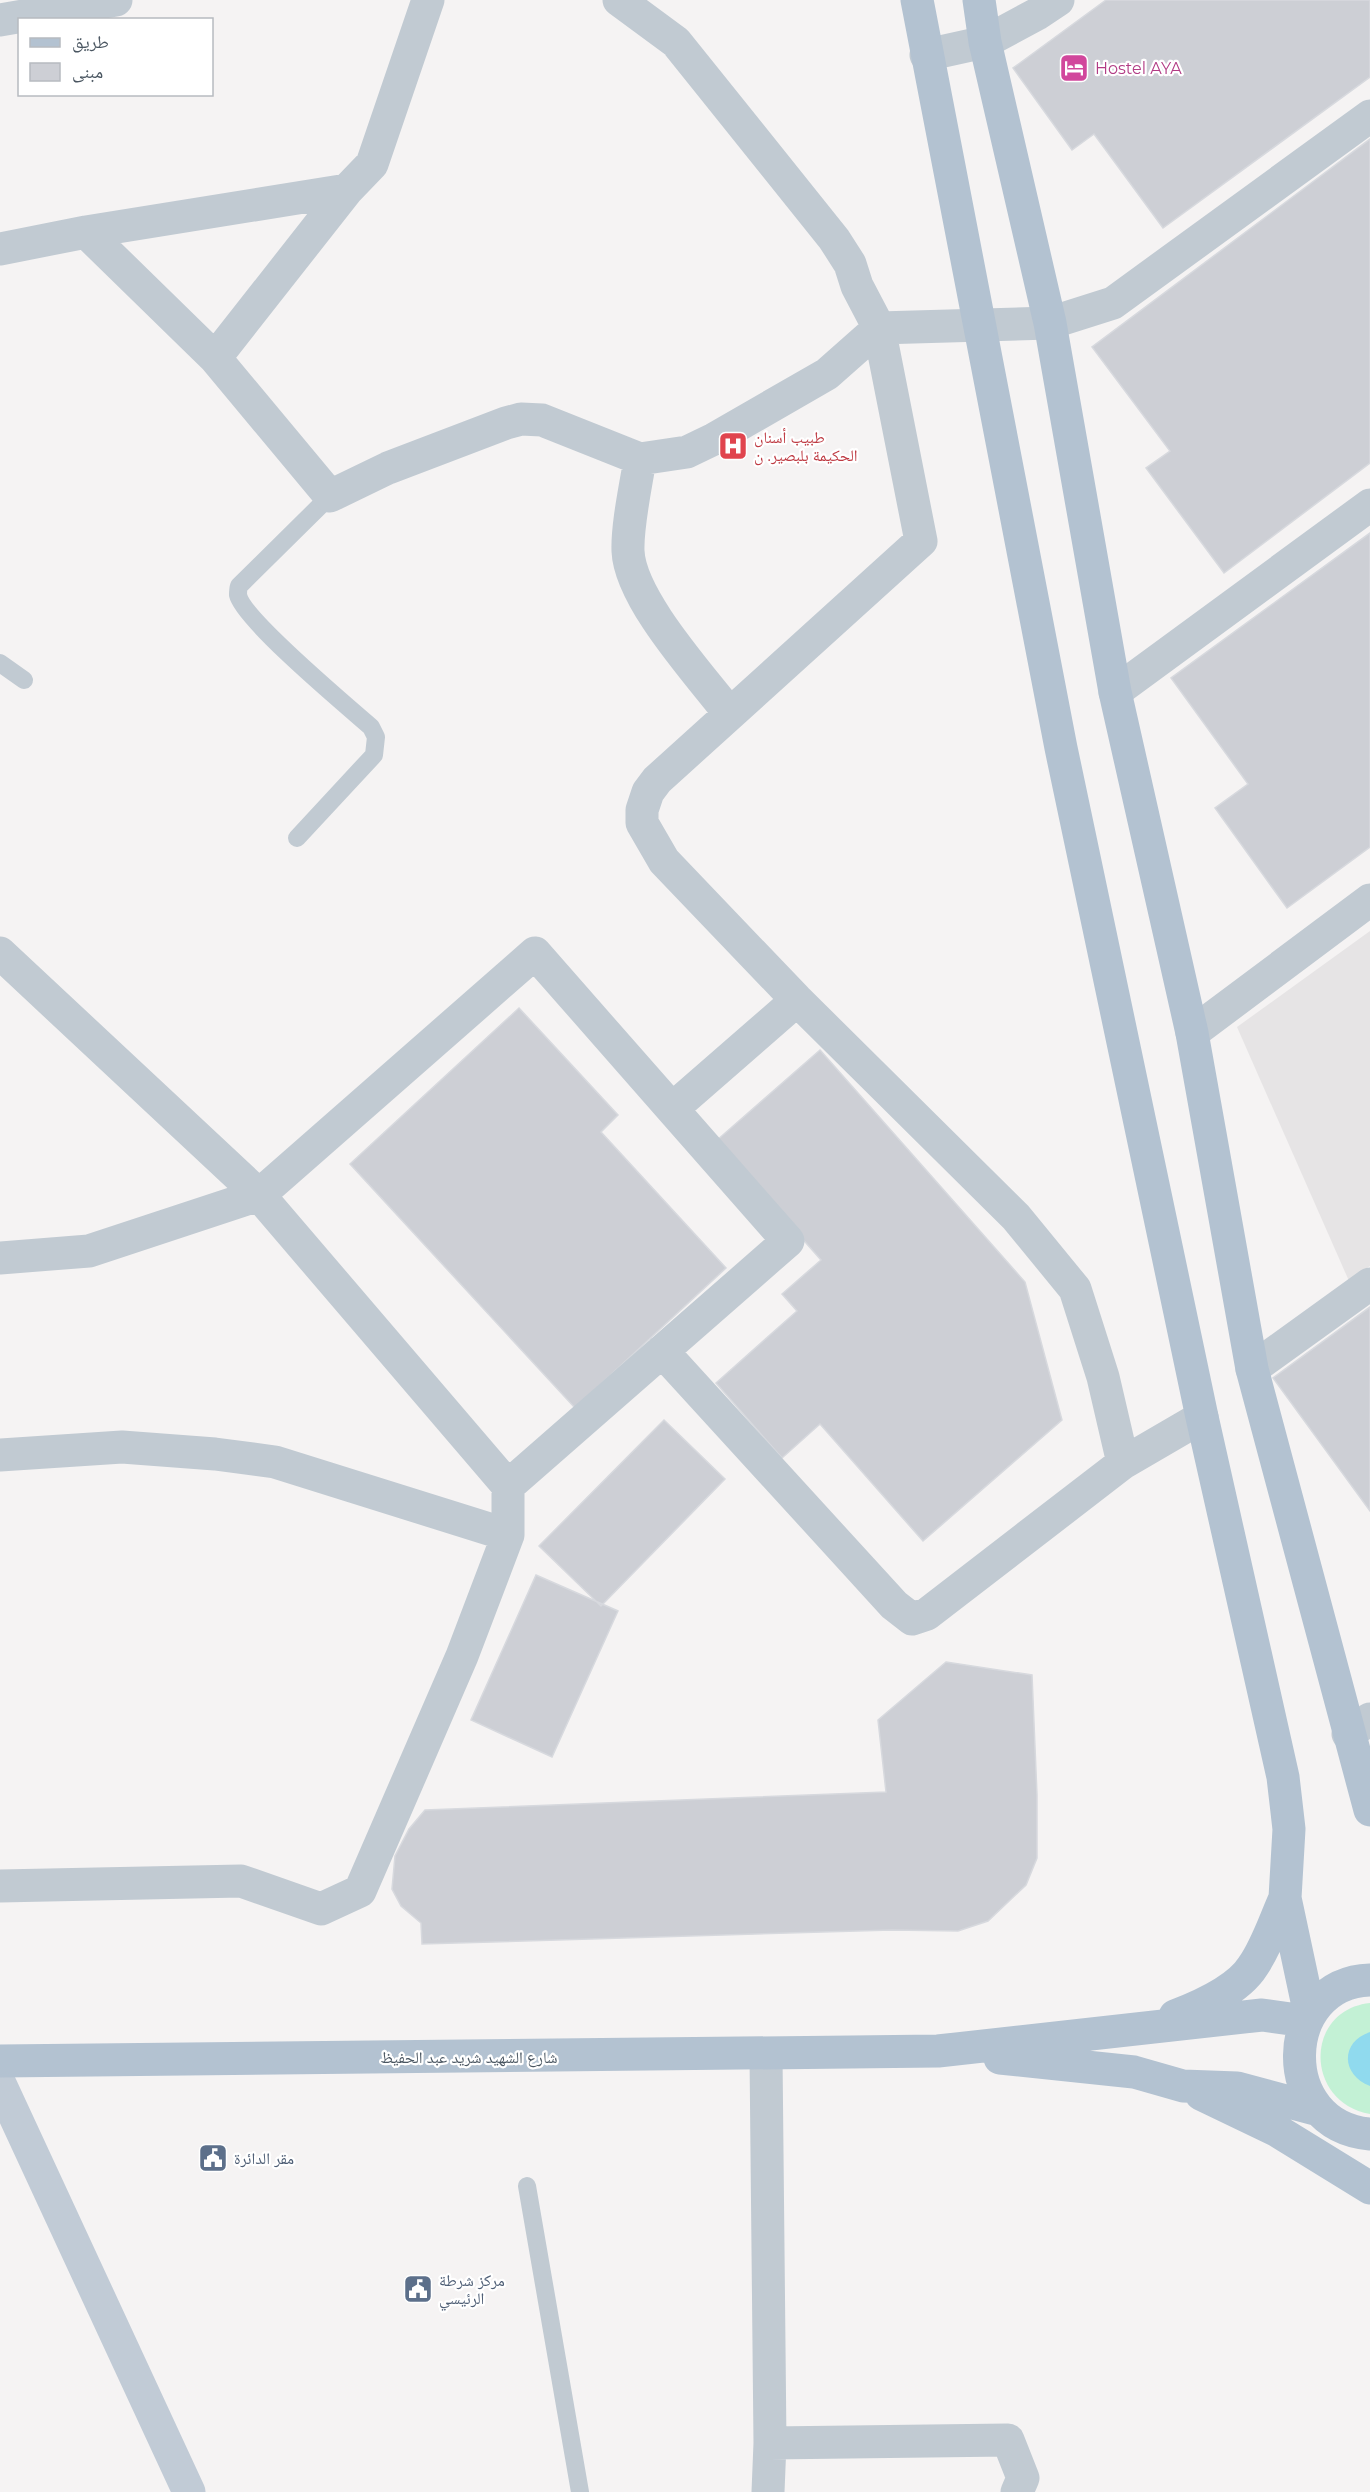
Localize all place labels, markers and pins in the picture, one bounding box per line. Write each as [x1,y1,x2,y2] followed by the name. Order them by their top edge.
[1058,52,1090,84] hotel icon: Hostel AYA
[1095,59,1182,78] place label: Hostel AYA
[754,428,858,466] place label: طبيب أسنان الحكيمة بلبصير. ن
[717,430,749,462] hospital icon: طبيب أسنان الحكيمة بلبصير. ن
[197,2142,229,2174] public building icon: مقر الدائرة
[234,2149,294,2168] place label: مقر الدائرة
[439,2271,505,2311] place label: مركز شرطة الرئيسي
[402,2273,434,2305] public building icon: مركز شرطة الرئيسي

